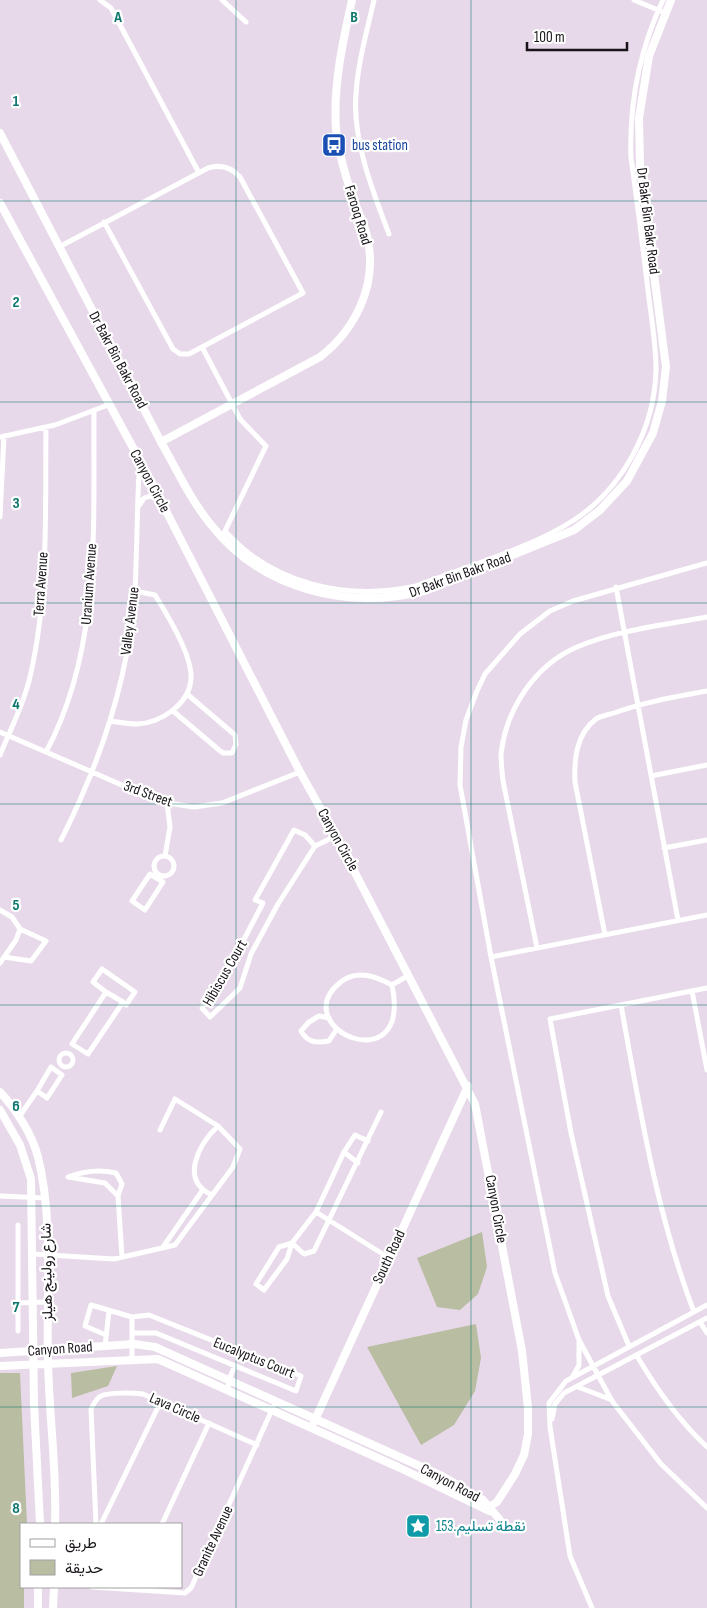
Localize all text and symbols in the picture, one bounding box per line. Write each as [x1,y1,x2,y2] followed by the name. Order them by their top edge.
[113,8,122,27] text: A
[350,8,358,27] text: B
[527,20,627,52] scale bar
[534,28,565,47] text: 100 m
[13,92,20,111] text: 1
[321,132,347,158] bus stop icon: bus station
[352,136,408,155] place label: bus station
[632,167,664,275] street label: Dr Bakr Bin Bakr Road
[340,183,376,247] street label: Farooq Road
[12,293,20,312] text: 2
[84,308,152,412] street label: Dr Bakr Bin Bakr Road
[125,446,175,516] street label: Canyon Circle
[12,494,20,513] text: 3
[77,543,101,625] street label: Uranium Avenue
[406,548,514,602] street label: Dr Bakr Bin Bakr Road
[29,551,53,617] street label: Terra Avenue
[116,586,144,656] street label: Valley Avenue
[12,695,20,714] text: 4
[121,776,175,812] street label: 3rd Street
[313,805,363,875] street label: Canyon Circle
[12,896,20,915] text: 5
[198,936,252,1010] street label: Hibiscus Court
[12,1097,20,1116] text: 6
[481,1173,511,1245] street label: Canyon Circle
[37,1223,58,1322] street label: شارع رولينج هيلز
[368,1227,410,1287] street label: South Road
[13,1298,20,1317] text: 7
[211,1333,298,1383] street label: Eucalyptus Court
[27,1337,93,1361] street label: Canyon Road
[147,1388,203,1428] street label: Lava Circle
[417,1459,483,1507] street label: Canyon Road
[12,1499,20,1518] text: 8
[188,1502,238,1580] street label: Granite Avenue
[405,1513,431,1539] place icon: نقطة تسليم.153
[436,1517,525,1536] place label: نقطة تسليم.153
[20,1523,182,1588] legend
[65,1534,97,1553] text: طريق
[65,1559,103,1578] text: حديقة

